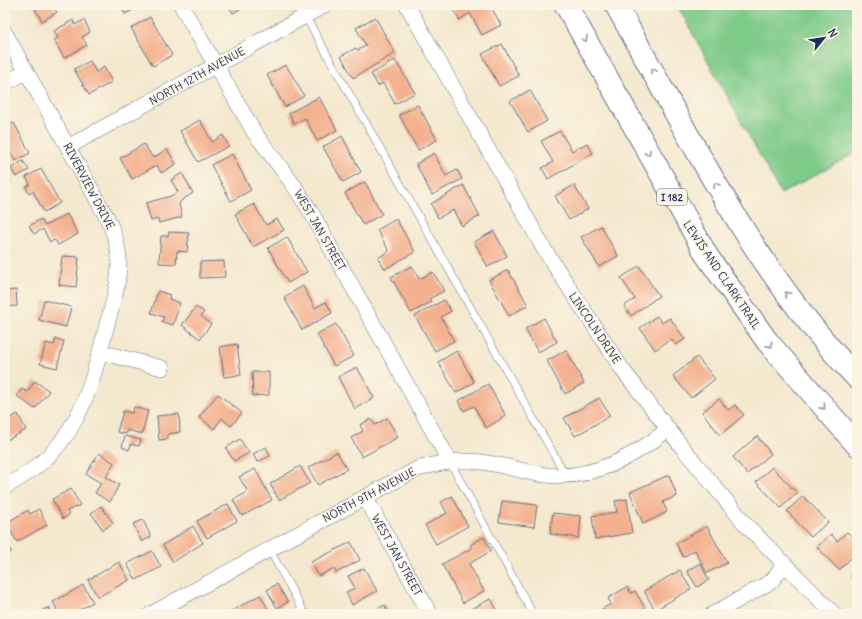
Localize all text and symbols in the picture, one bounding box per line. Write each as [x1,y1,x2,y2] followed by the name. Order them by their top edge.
[804,18,844,58] north arrow
[825,26,841,40] text: N
[580,35,587,42] one-way arrow
[147,44,247,108] street label: NORTH 12TH AVENUE
[650,68,658,76] one-way arrow
[60,140,118,232] street label: RIVERVIEW DRIVE
[643,149,650,156] one-way arrow
[714,182,721,189] one-way arrow
[291,187,349,273] street label: WEST JAN STREET
[657,189,687,205] road number: I 182
[680,218,764,332] street label: LEWIS AND CLARK TRAIL
[566,290,624,366] street label: LINCOLN DRIVE
[784,292,791,299] one-way arrow
[765,340,772,348] one-way arrow
[818,402,826,410] one-way arrow
[320,465,418,525] street label: NORTH 9TH AVENUE
[369,512,425,599] street label: WEST JAN STREET

